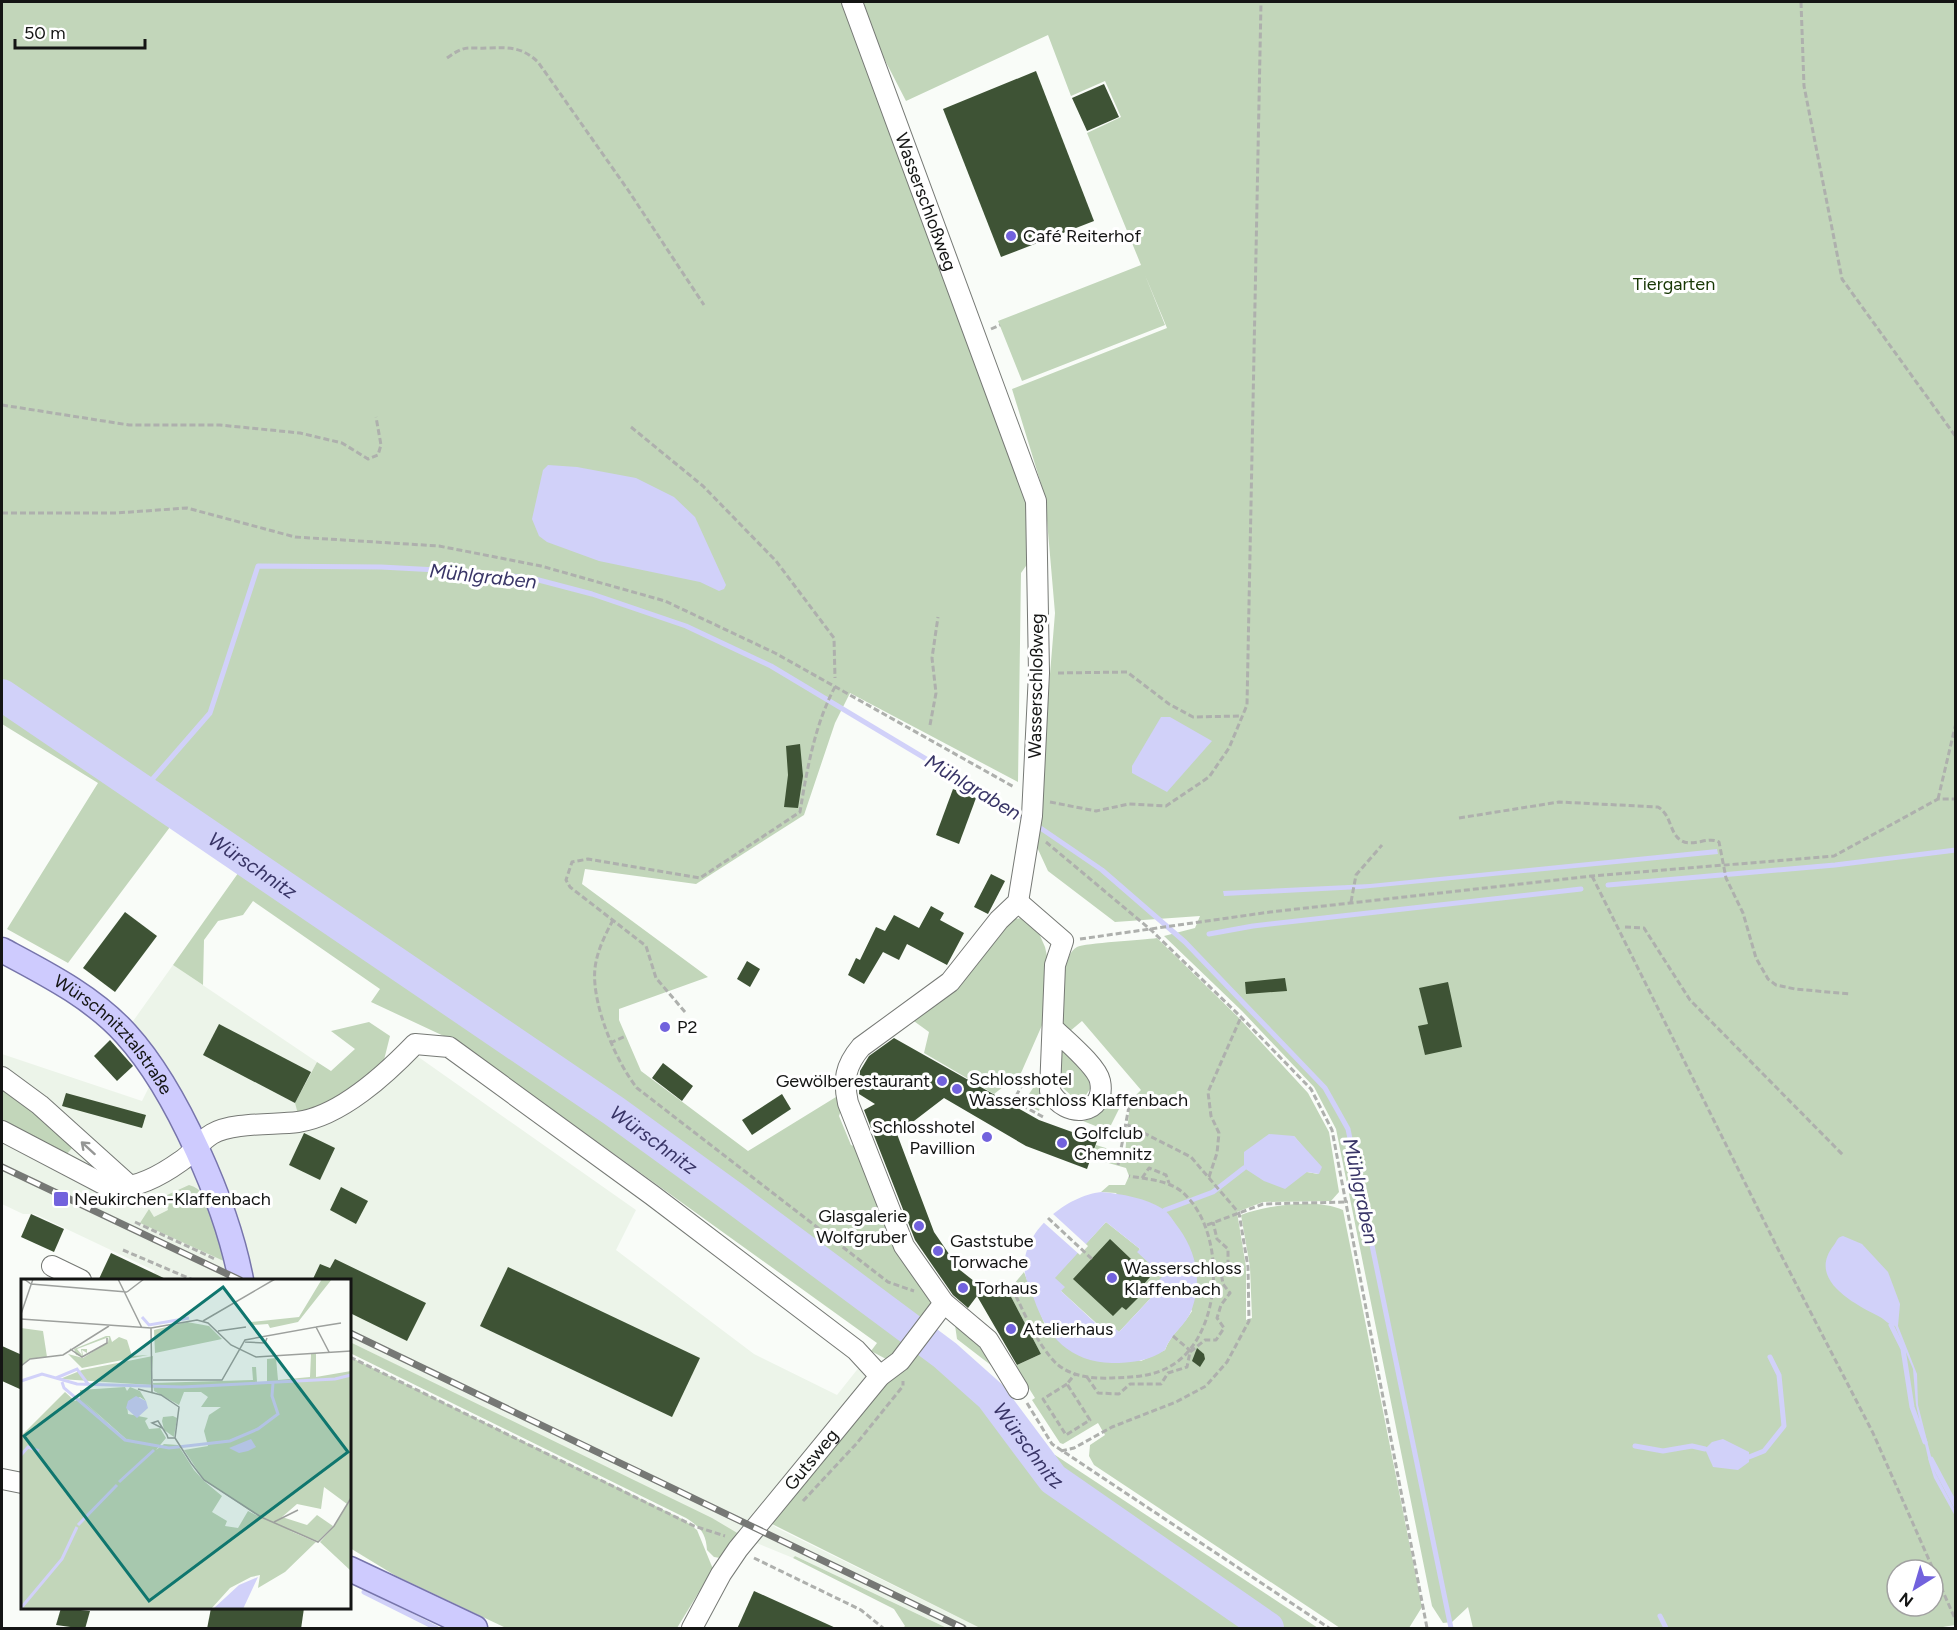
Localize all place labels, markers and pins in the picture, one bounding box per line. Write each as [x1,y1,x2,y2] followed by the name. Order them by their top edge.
[1023,225,1141,247] place label: Café Reiterhof
[1004,229,1018,243] marker: Café Reiterhof
[677,1016,697,1038] place label: P2
[658,1020,672,1034] marker: P2
[969,1068,1188,1111] place label: Schlosshotel Wasserschloss Klaffenbach
[776,1070,930,1092] place label: Gewölberestaurant
[935,1074,949,1088] marker: Gewölberestaurant
[950,1082,964,1096] marker: Schlosshotel Wasserschloss Klaffenbach
[872,1116,975,1159] place label: Schlosshotel Pavillion
[1074,1122,1152,1165] place label: Golfclub Chemnitz
[980,1130,994,1144] marker: Schlosshotel Pavillion
[1055,1136,1069,1150] marker: Golfclub Chemnitz
[74,1188,271,1210] place label: Neukirchen-Klaffenbach
[52,1190,70,1208] marker: Neukirchen-Klaffenbach
[816,1205,907,1248] place label: Glasgalerie Wolfgruber
[912,1219,926,1233] marker: Glasgalerie Wolfgruber
[950,1230,1034,1273] place label: Gaststube Torwache
[931,1244,945,1258] marker: Gaststube Torwache
[1124,1257,1242,1300] place label: Wasserschloss Klaffenbach
[1105,1271,1119,1285] marker: Wasserschloss Klaffenbach
[975,1277,1038,1299] place label: Torhaus
[956,1281,970,1295] marker: Torhaus
[1023,1318,1113,1340] place label: Atelierhaus
[1004,1322,1018,1336] marker: Atelierhaus

